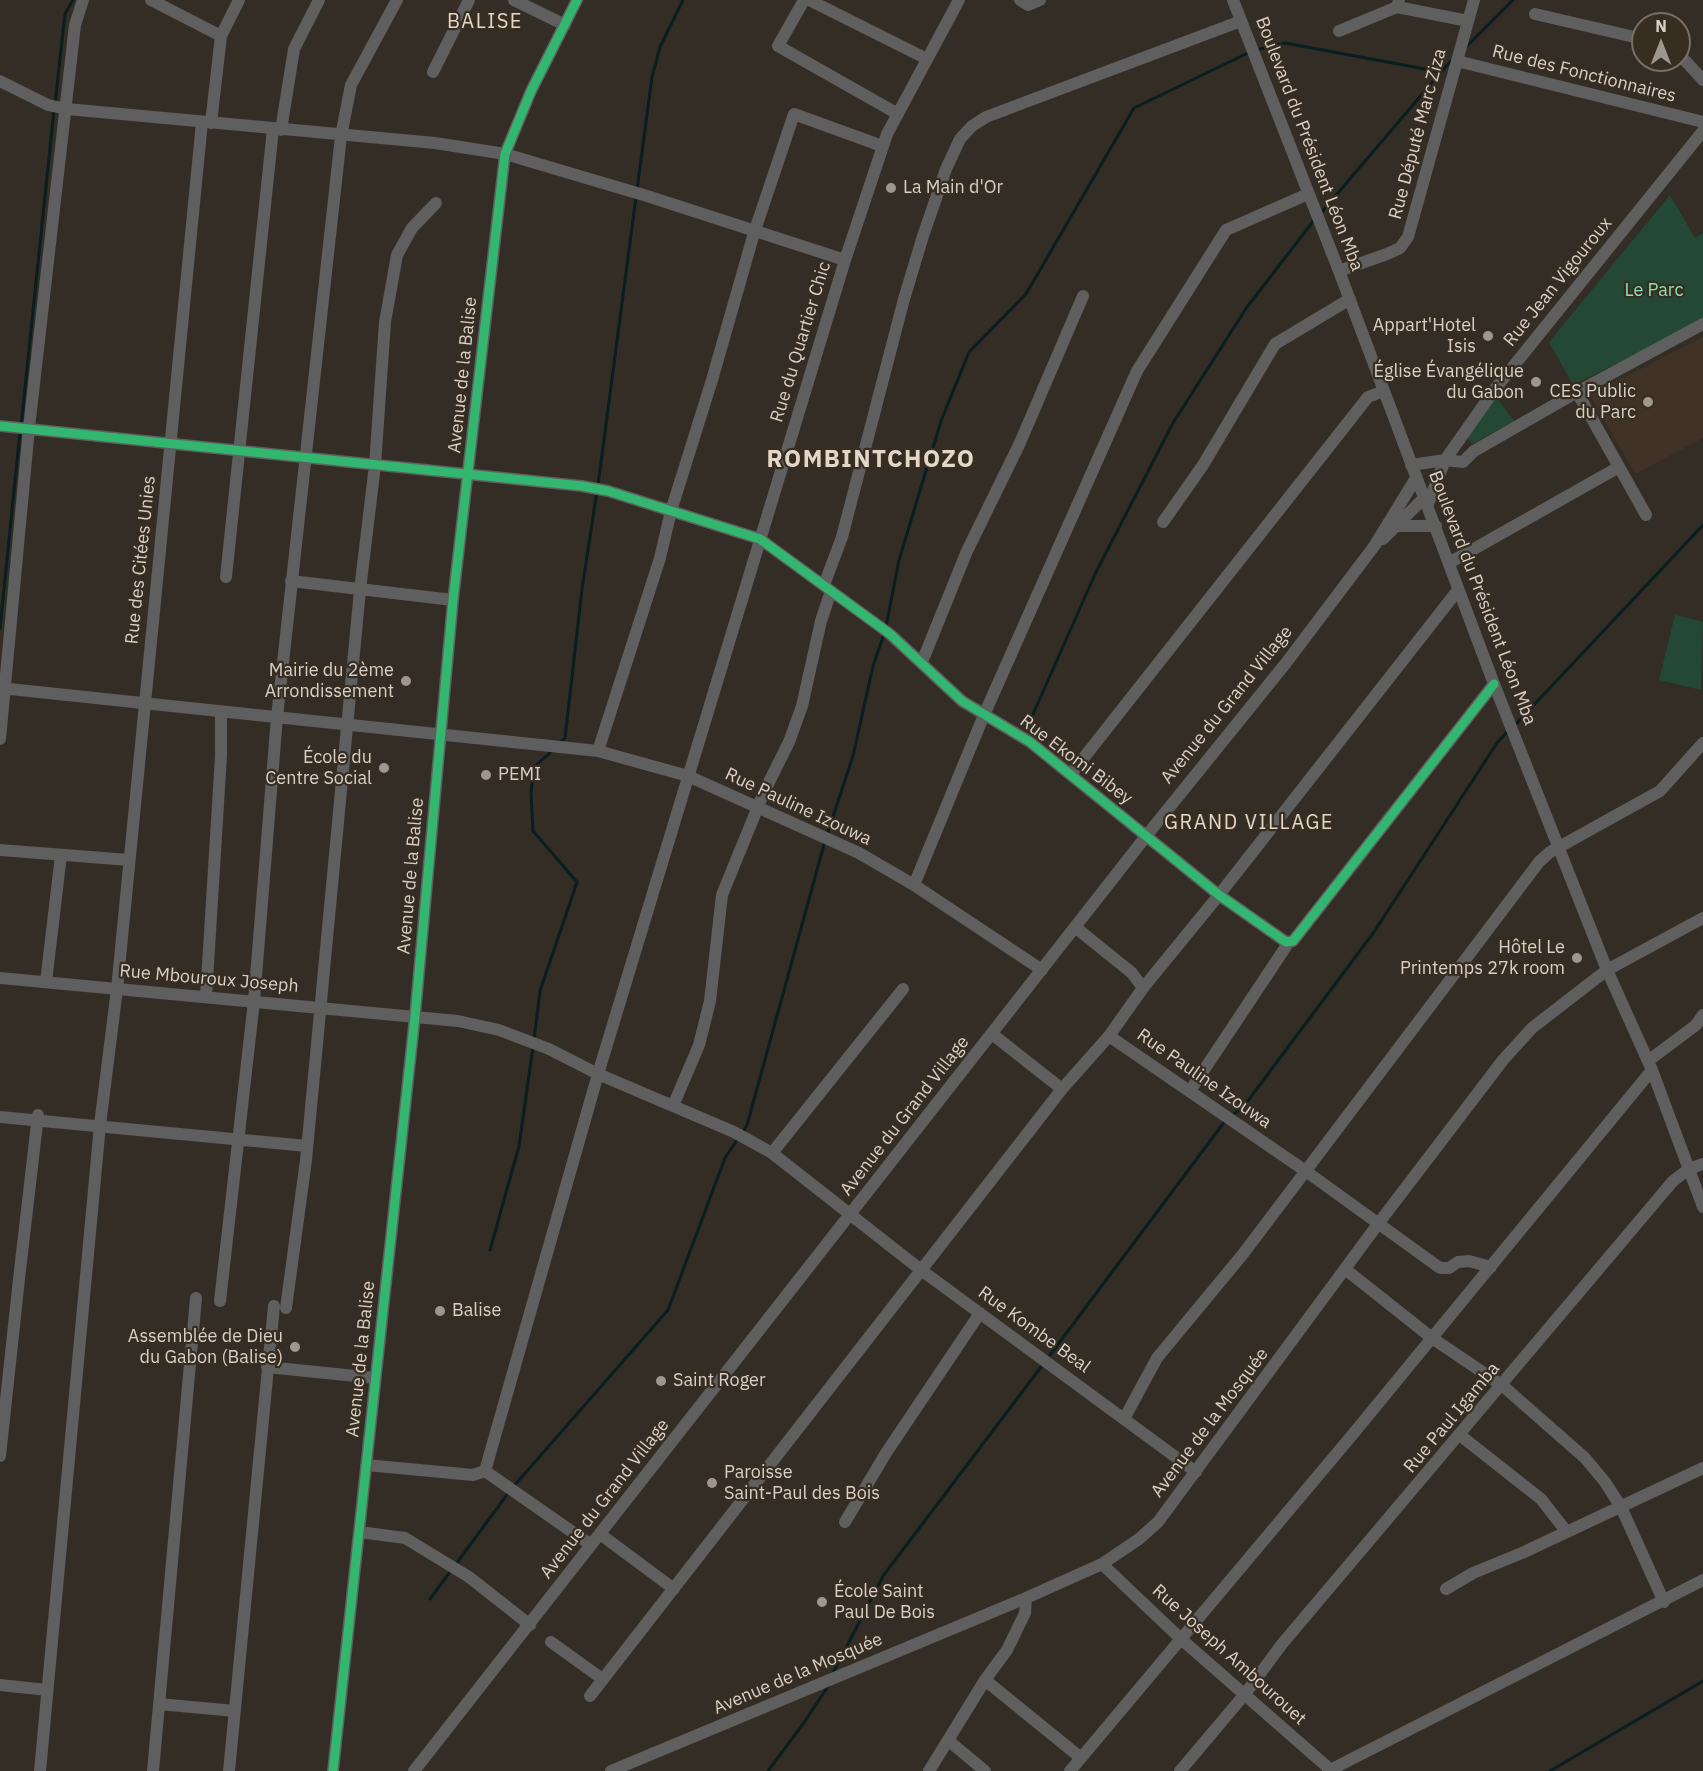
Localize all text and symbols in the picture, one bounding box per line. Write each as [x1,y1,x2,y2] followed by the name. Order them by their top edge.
[447,10,523,34] district label: BALISE
[1631,12,1691,72] north arrow
[1250,14,1368,274] street label: Boulevard du Président Léon Mba
[1655,16,1667,36] text: N
[1490,41,1678,107] street label: Rue des Fonctionnaires
[1385,46,1451,222] street label: Rue Député Marc Ziza
[903,177,1003,199] place label: La Main d'Or
[884,181,898,195] marker: La Main d'Or
[1499,213,1617,351] street label: Rue Jean Vigouroux
[766,259,836,425] street label: Rue du Quartier Chic
[1625,280,1683,302] park label: Le Parc
[444,296,482,454] street label: Avenue de la Balise
[1373,315,1476,358] place label: Appart'Hotel Isis
[1481,329,1495,343] marker: Appart'Hotel Isis
[1374,361,1524,404] place label: Église Évangélique du Gabon
[1529,375,1543,389] marker: Église Évangélique du Gabon
[1550,381,1636,424] place label: CES Public du Parc
[1641,395,1655,409] marker: CES Public du Parc
[767,446,975,474] district label: ROMBINTCHOZO
[1423,468,1541,728] street label: Boulevard du Président Léon Mba
[121,475,161,645] street label: Rue des Citées Unies
[1157,622,1297,788] street label: Avenue du Grand Village
[265,660,394,702] place label: Mairie du 2ème Arrondissement
[399,674,413,688] marker: Mairie du 2ème Arrondissement
[1015,711,1137,809] street label: Rue Ekomi Bibey
[265,747,372,789] place label: École du Centre Social
[377,761,391,775] marker: École du Centre Social
[498,764,541,786] place label: PEMI
[721,764,875,850] street label: Rue Pauline Izouwa
[479,768,493,782] marker: PEMI
[393,797,429,955] street label: Avenue de la Balise
[1164,811,1334,835] district label: GRAND VILLAGE
[1400,937,1565,980] place label: Hôtel Le Printemps 27k room
[1570,951,1584,965] marker: Hôtel Le Printemps 27k room
[118,960,300,998] street label: Rue Mbouroux Joseph
[1133,1025,1275,1133] street label: Rue Pauline Izouwa
[836,1032,974,1200] street label: Avenue du Grand Village
[342,1280,380,1438] street label: Avenue de la Balise
[974,1282,1094,1378] street label: Rue Kombe Beal
[452,1300,501,1322] place label: Balise
[433,1304,447,1318] marker: Balise
[128,1326,283,1368] place label: Assemblée de Dieu du Gabon (Balise)
[288,1340,302,1354] marker: Assemblée de Dieu du Gabon (Balise)
[1147,1344,1273,1502] street label: Avenue de la Mosquée
[1399,1358,1505,1478] street label: Rue Paul Igamba
[673,1370,766,1392] place label: Saint Roger
[654,1374,668,1388] marker: Saint Roger
[536,1415,674,1583] street label: Avenue du Grand Village
[724,1462,880,1504] place label: Paroisse Saint-Paul des Bois
[705,1476,719,1490] marker: Paroisse Saint-Paul des Bois
[1148,1580,1310,1730] street label: Rue Joseph Ambourouet
[834,1581,935,1624] place label: École Saint Paul De Bois
[815,1595,829,1609] marker: École Saint Paul De Bois
[710,1629,886,1719] street label: Avenue de la Mosquée

